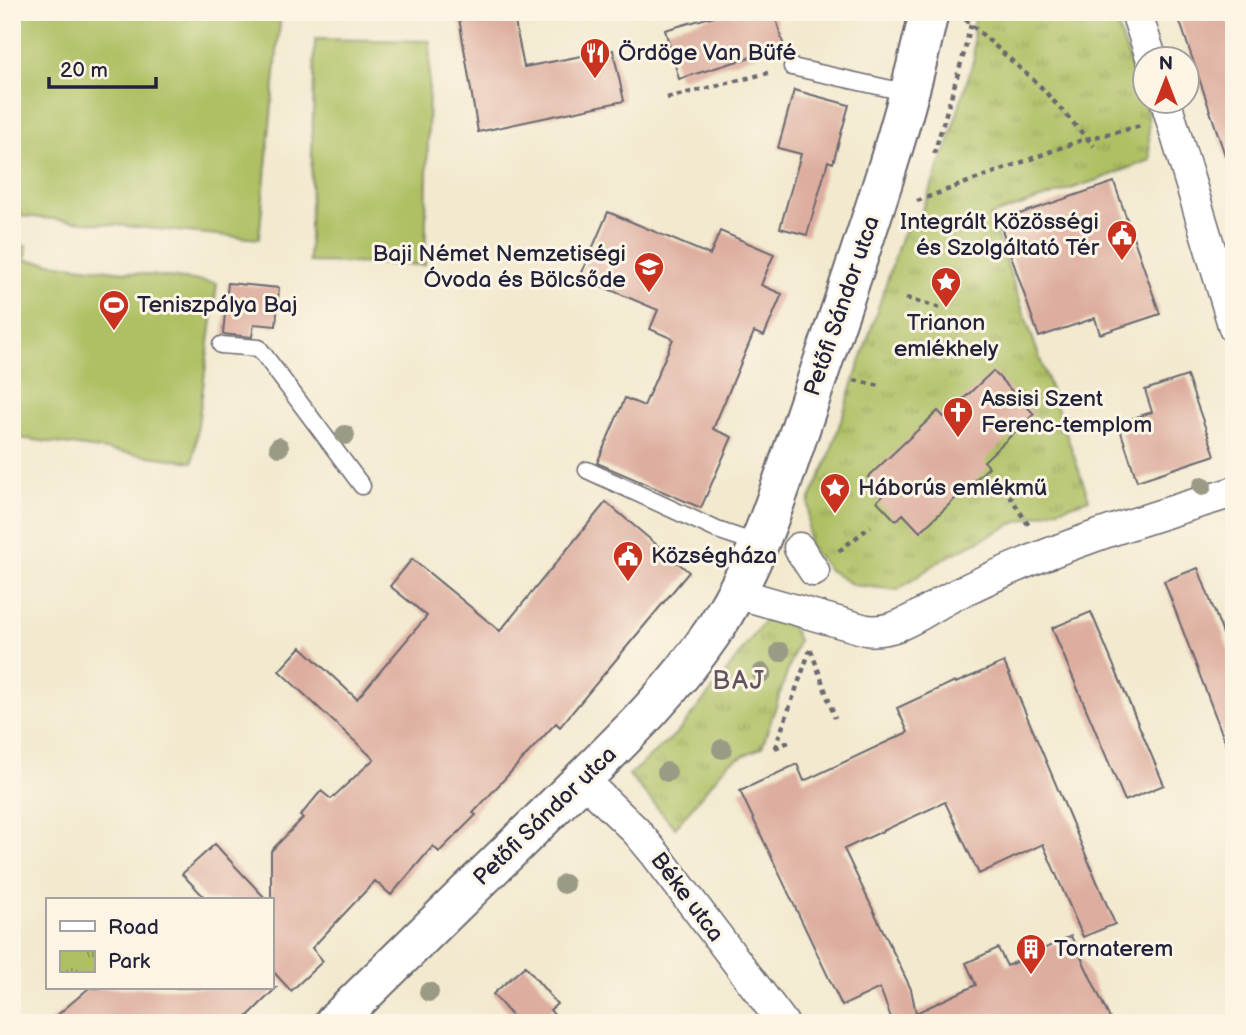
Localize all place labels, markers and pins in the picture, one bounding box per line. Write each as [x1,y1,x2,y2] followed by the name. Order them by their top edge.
[578,36,612,80] restaurant icon: Ördöge Van Büfé
[618,39,796,67] place label: Ördöge Van Büfé
[900,208,1100,262] place label: Integrált Közösségi és Szolgáltató Tér
[1105,218,1139,262] public building icon: Integrált Közösségi és Szolgáltató Tér
[373,240,626,294] place label: Baji Német Nemzetiségi Óvoda és Bölcsőde
[632,250,666,294] school or university icon: Baji Német Nemzetiségi Óvoda és Bölcsőde
[929,265,963,309] place icon: Trianon emlékhely
[97,288,131,332] sports icon: Teniszpálya Baj
[137,291,298,319] place label: Teniszpálya Baj
[894,309,999,363] place label: Trianon emlékhely
[981,385,1152,439] place label: Assisi Szent Ferenc-templom
[941,395,975,439] church icon: Assisi Szent Ferenc-templom
[818,471,852,515] place icon: Háborús emlékmű
[858,474,1047,502] place label: Háborús emlékmű
[611,539,645,583] public building icon: Községháza
[651,542,777,570] place label: Községháza
[1014,932,1048,976] building icon: Tornaterem
[1054,935,1173,963] place label: Tornaterem

